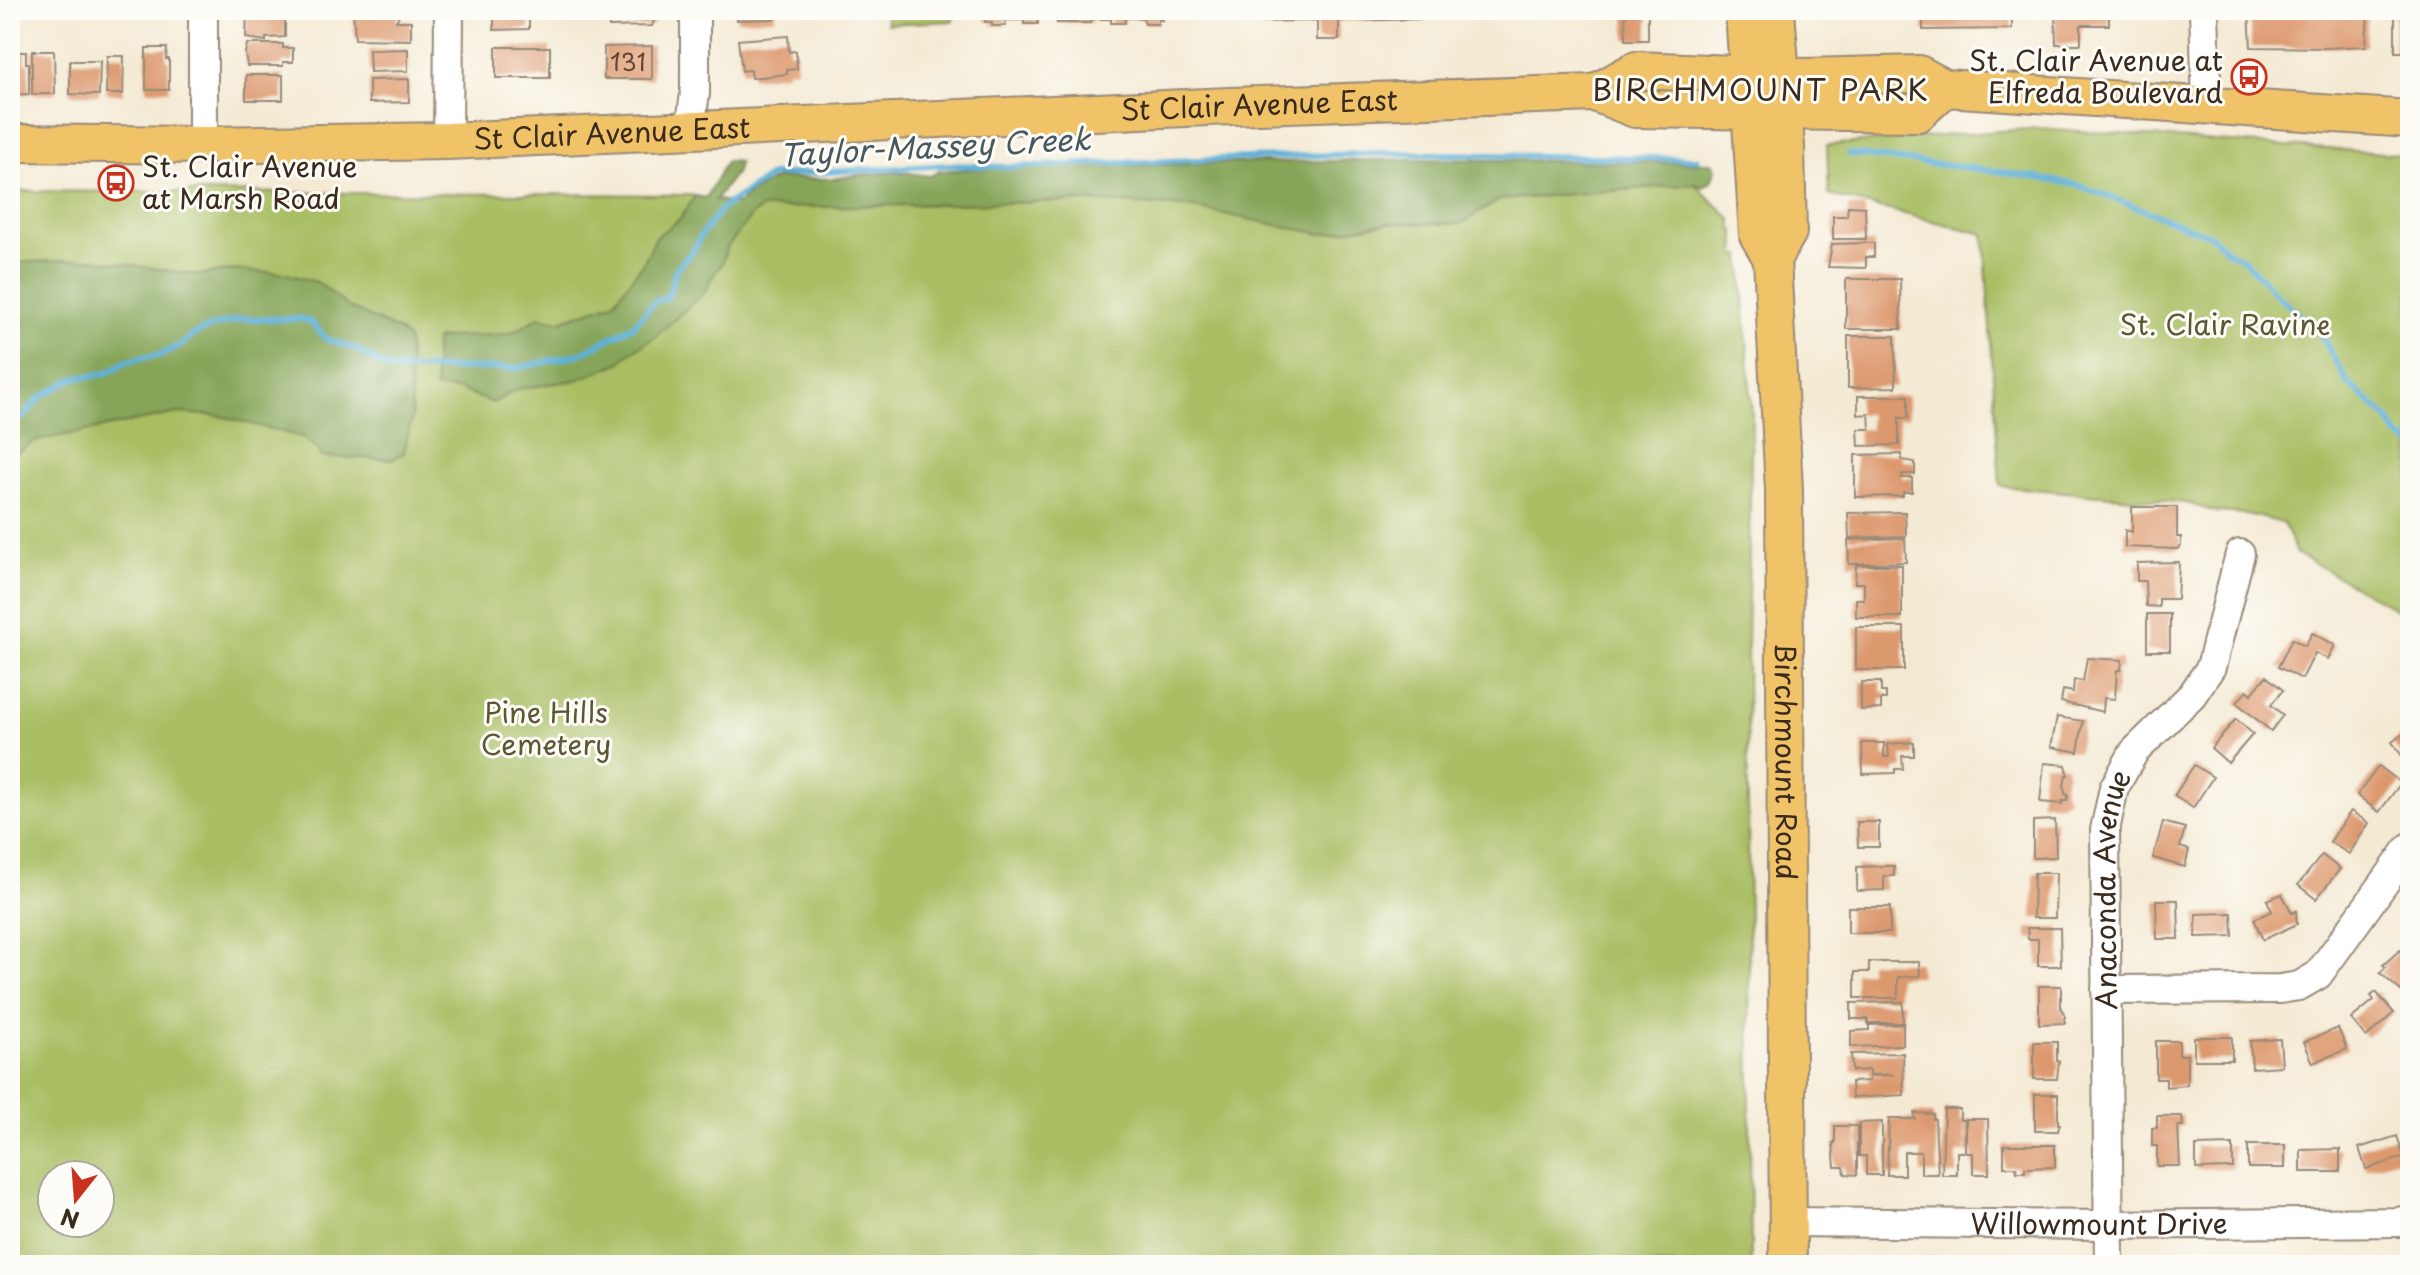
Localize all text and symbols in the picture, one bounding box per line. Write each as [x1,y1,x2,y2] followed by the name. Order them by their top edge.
[1969,38,2223,113] place label: St. Clair Avenue at Elfreda Boulevard
[610,43,646,79] house number: 131
[2230,58,2268,96] bus stop icon: St. Clair Avenue at Elfreda Boulevard
[1592,66,1930,111] district label: BIRCHMOUNT PARK
[1120,77,1398,131] street label: St Clair Avenue East
[472,104,751,160] street label: St Clair Avenue East
[778,115,1093,176] water label: Taylor-Massey Creek
[142,144,357,219] place label: St. Clair Avenue at Marsh Road
[97,164,135,202] bus stop icon: St. Clair Avenue at Marsh Road
[2120,302,2330,345] park label: St. Clair Ravine
[1765,643,1809,880] street label: Birchmount Road
[481,690,611,765] park label: Pine Hills Cemetery
[2082,760,2141,1010] street label: Anaconda Avenue
[36,1159,116,1239] north arrow
[57,1201,83,1238] text: N
[1970,1201,2228,1245] street label: Willowmount Drive

